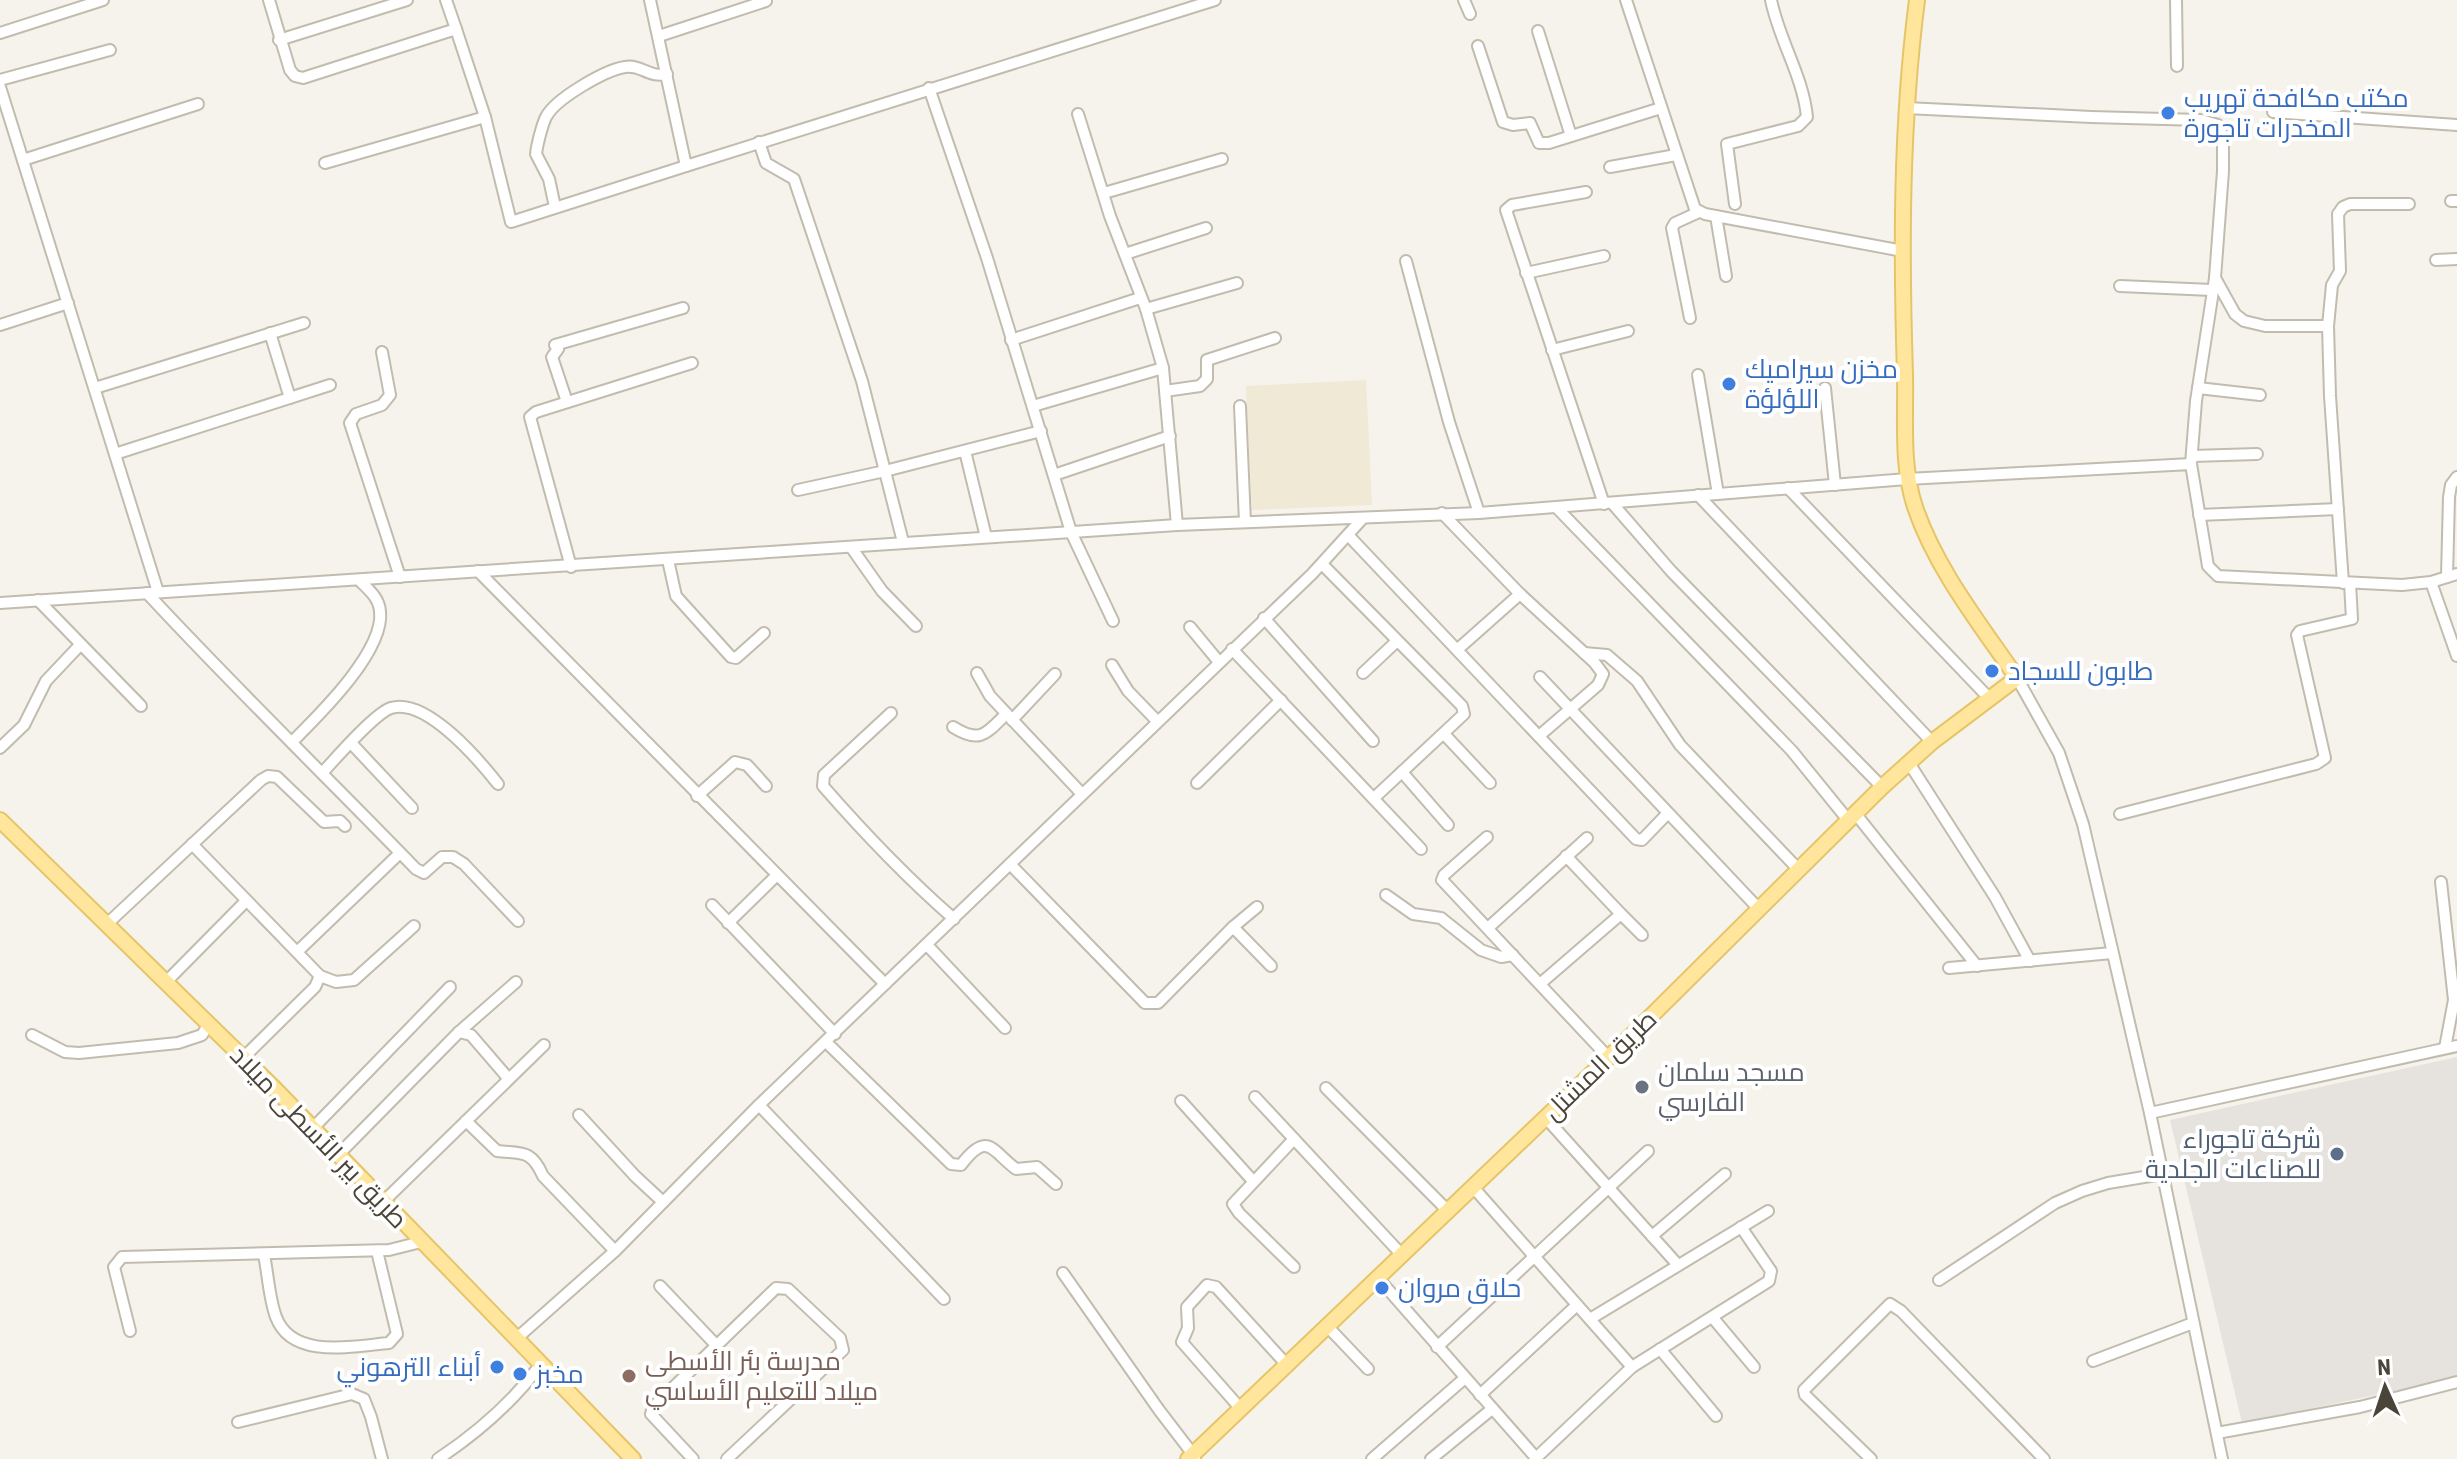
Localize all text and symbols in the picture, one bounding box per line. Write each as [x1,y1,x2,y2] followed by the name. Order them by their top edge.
[2184,83,2409,143] place label: مكتب مكافحة تهريب المخدرات تاجورة
[2159,104,2177,122] marker: مكتب مكافحة تهريب المخدرات تاجورة
[1745,354,1898,414] place label: مخزن سيراميك اللؤلؤة
[1720,375,1738,393] marker: مخزن سيراميك اللؤلؤة
[2008,656,2154,686] place label: طابون للسجاد
[1983,662,2001,680] marker: طابون للسجاد
[1537,1004,1663,1127] street label: طريق المشتل
[224,1040,414,1235] street label: طريق بير الأسطى ميلاد
[1658,1057,1805,1121] place label: مسجد سلمان الفارسي
[1633,1078,1651,1096] marker: مسجد سلمان الفارسي
[2145,1124,2321,1184] place label: شركة تاجوراء للصناعات الجلدية
[2328,1145,2346,1163] marker: شركة تاجوراء للصناعات الجلدية
[1398,1273,1521,1304] place label: حلاق مروان
[1373,1279,1391,1297] marker: حلاق مروان
[645,1346,878,1410] place label: مدرسة بئر الأسطى ميلاد للتعليم الأساسي
[2345,1347,2425,1427] north arrow
[336,1350,481,1388] place label: أبناء الترهوني
[2377,1355,2391,1380] text: N
[488,1358,506,1376] marker: أبناء الترهوني
[534,1359,584,1389] place label: مخبز
[511,1365,529,1383] marker: مخبز
[620,1367,638,1385] marker: مدرسة بئر الأسطى ميلاد للتعليم الأساسي

